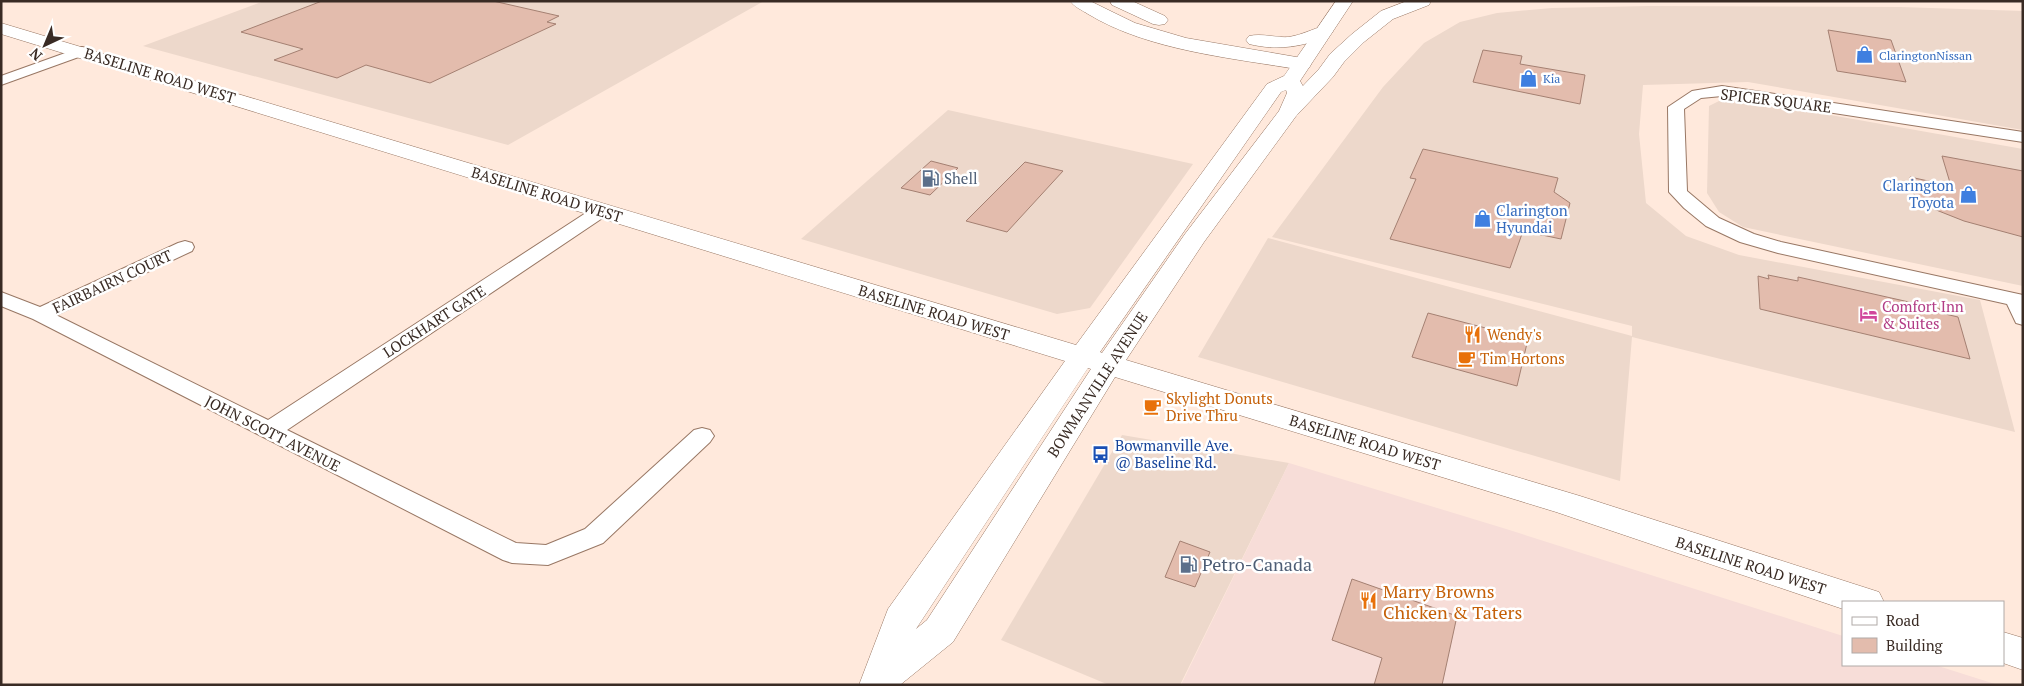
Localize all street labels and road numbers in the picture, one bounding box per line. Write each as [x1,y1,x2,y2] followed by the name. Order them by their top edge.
[82,42,238,108] street label: BASELINE ROAD WEST
[1719,83,1833,117] street label: SPICER SQUARE
[469,161,625,227] street label: BASELINE ROAD WEST
[49,245,175,317] street label: FAIRBAIRN COURT
[856,279,1012,345] street label: BASELINE ROAD WEST
[379,280,489,362] street label: LOCKHART GATE
[1042,307,1152,461] street label: BOWMANVILLE AVENUE
[202,390,344,476] street label: JOHN SCOTT AVENUE
[1287,409,1443,475] street label: BASELINE ROAD WEST
[1673,531,1829,599] street label: BASELINE ROAD WEST

